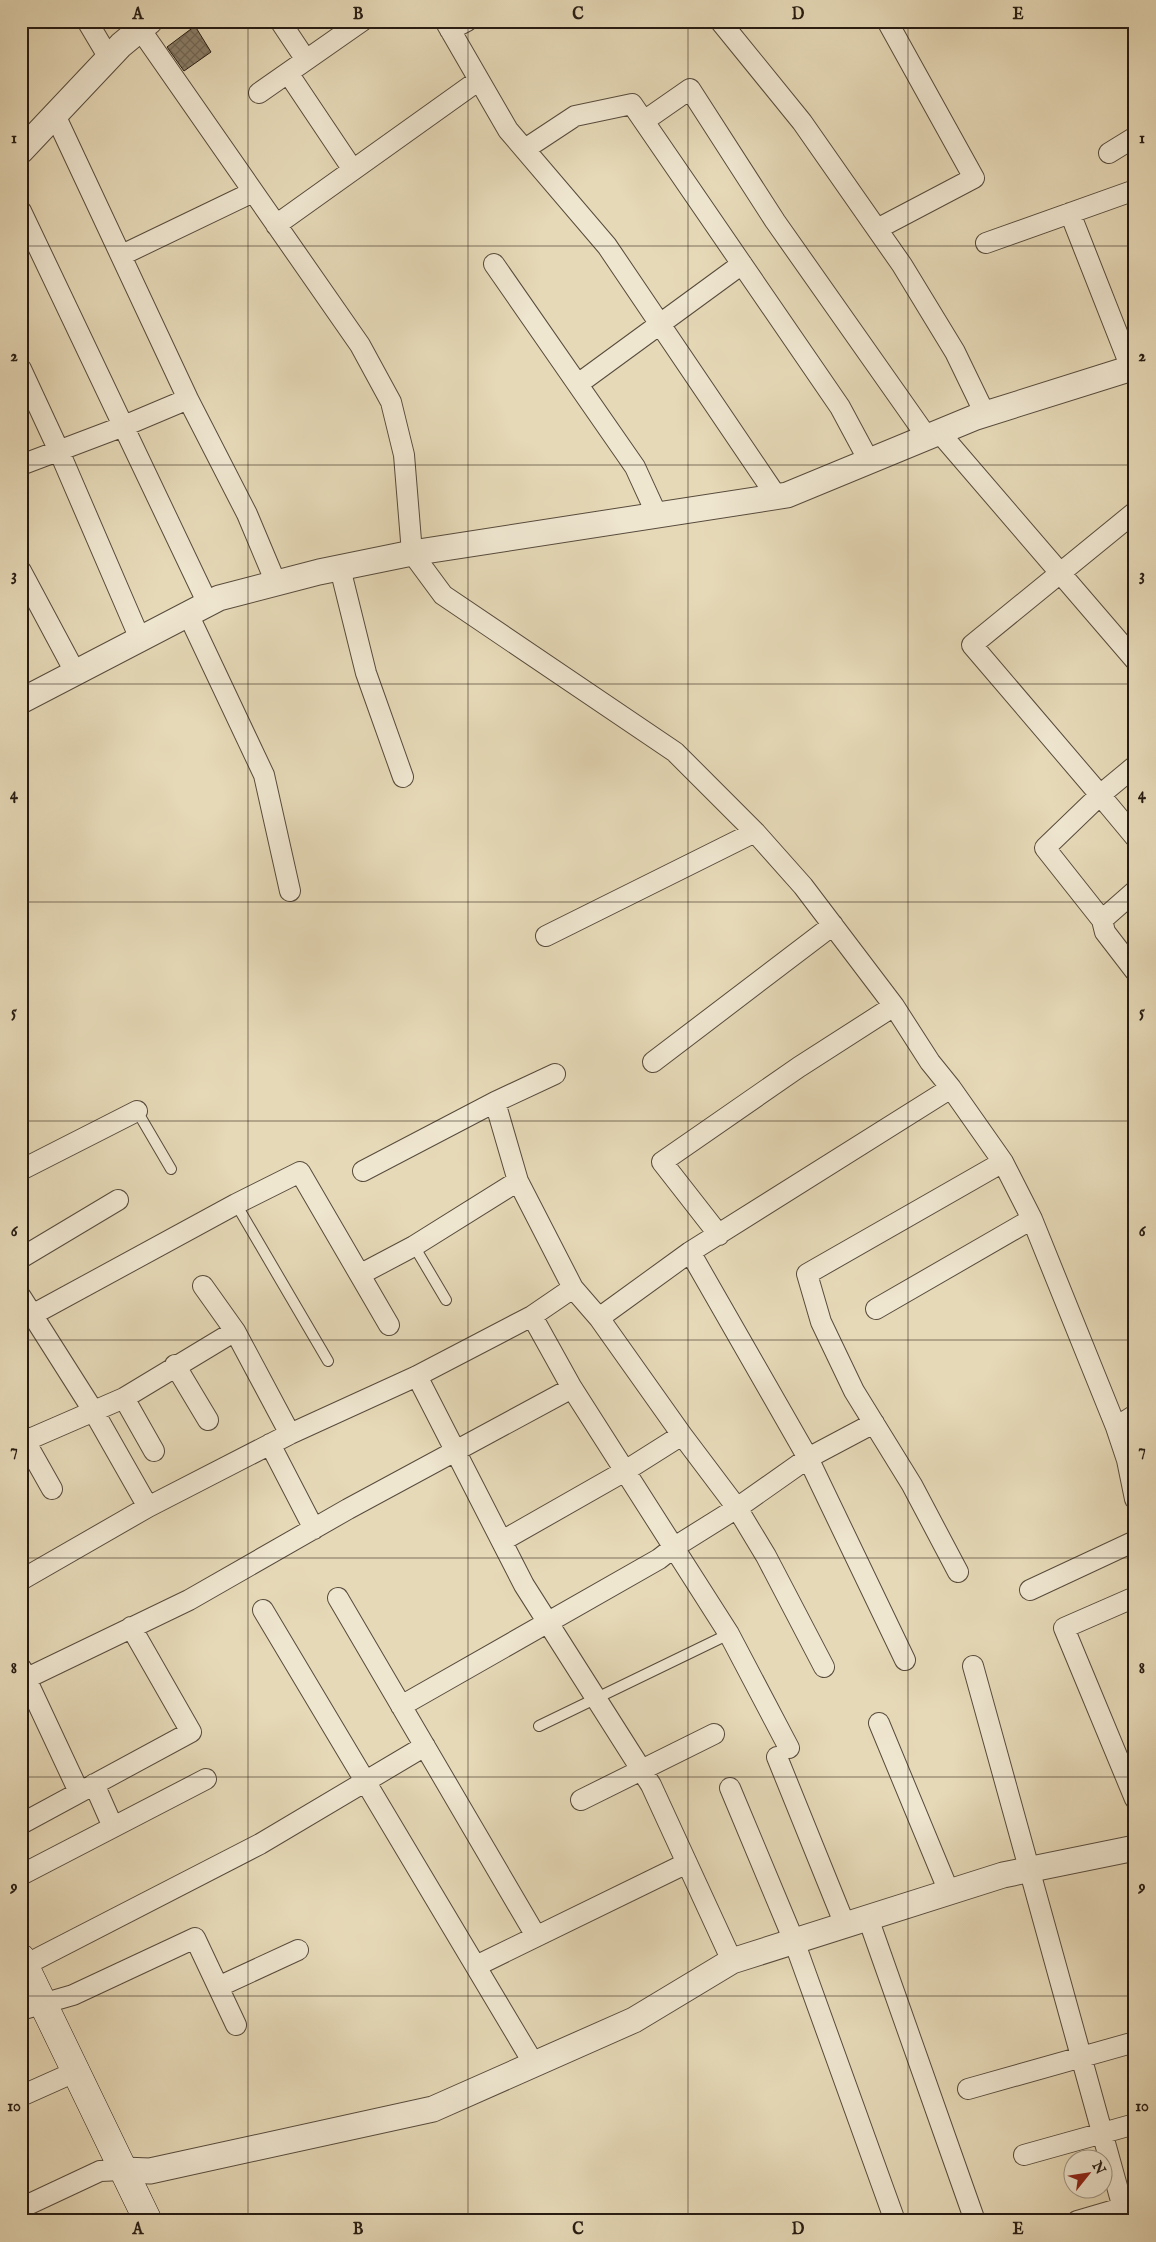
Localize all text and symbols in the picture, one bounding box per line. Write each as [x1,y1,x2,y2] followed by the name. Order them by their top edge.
[132,5,145,25] text: A
[353,5,364,25] text: B
[572,5,584,25] text: C
[792,5,805,25] text: D
[1012,5,1024,25] text: E
[11,129,17,149] text: 1
[1139,129,1145,149] text: 1
[10,347,18,367] text: 2
[1138,347,1146,367] text: 2
[11,566,17,586] text: 3
[1139,566,1145,586] text: 3
[10,785,19,805] text: 4
[1138,785,1147,805] text: 4
[11,1003,17,1023] text: 5
[1139,1003,1145,1023] text: 5
[11,1222,19,1242] text: 6
[1139,1222,1147,1242] text: 6
[10,1441,18,1461] text: 7
[1138,1441,1146,1461] text: 7
[11,1659,17,1679] text: 8
[1139,1659,1145,1679] text: 8
[10,1878,18,1898] text: 9
[1138,1878,1146,1898] text: 9
[7,2097,21,2117] text: 10
[1135,2097,1149,2117] text: 10
[1064,2150,1114,2200] north arrow
[1087,2157,1109,2178] text: N
[132,2220,145,2240] text: A
[353,2220,364,2240] text: B
[572,2220,584,2240] text: C
[792,2220,805,2240] text: D
[1012,2220,1024,2240] text: E

